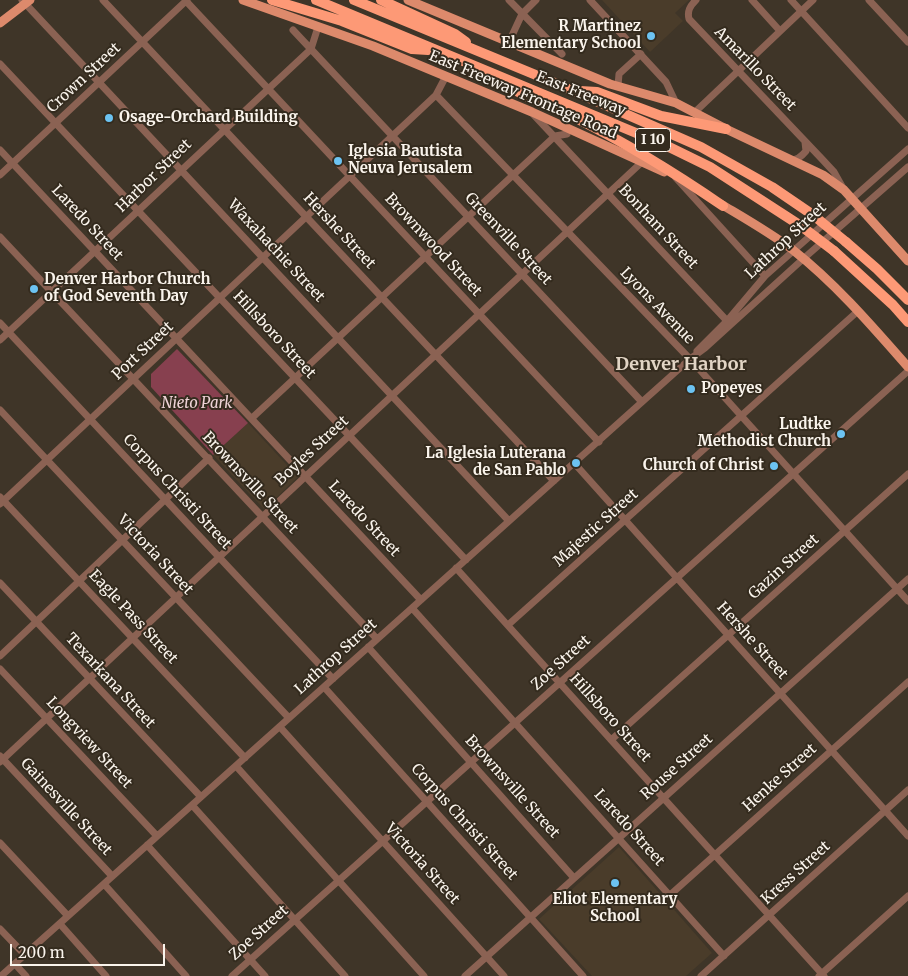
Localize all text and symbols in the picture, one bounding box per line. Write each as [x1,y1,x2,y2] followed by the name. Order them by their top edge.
[501,18,641,53] place label: R Martinez Elementary School
[710,23,800,115] street label: Amarillo Street
[645,30,657,42] marker: R Martinez Elementary School
[43,39,125,117] street label: Crown Street
[426,47,620,143] street label: East Freeway Frontage Road
[533,68,629,120] street label: East Freeway
[119,109,298,127] place label: Osage-Orchard Building
[103,112,115,124] marker: Osage-Orchard Building
[636,128,670,152] road number: I 10
[113,136,195,216] street label: Harbor Street
[348,143,472,178] place label: Iglesia Bautista Neuva Jerusalem
[332,155,344,167] marker: Iglesia Bautista Neuva Jerusalem
[614,181,702,273] street label: Bonham Street
[47,182,127,264] street label: Laredo Street
[299,189,379,273] street label: Hershe Street
[461,189,555,289] street label: Greenville Street
[381,190,485,300] street label: Brownwood Street
[224,196,328,306] street label: Waxahachie Street
[742,199,830,283] street label: Lathrop Street
[616,264,698,348] street label: Lyons Avenue
[44,271,211,306] place label: Denver Harbor Church of God Seventh Day
[28,283,40,295] marker: Denver Harbor Church of God Seventh Day
[229,288,319,382] street label: Hillsboro Street
[109,318,177,384] street label: Port Street
[615,354,747,376] district label: Denver Harbor
[701,380,762,398] place label: Popeyes
[685,383,697,395] marker: Popeyes
[161,395,233,413] park label: Nieto Park
[272,412,352,490] street label: Boyles Street
[697,416,831,451] place label: Ludtke Methodist Church
[835,428,847,440] marker: Ludtke Methodist Church
[198,429,302,537] street label: Brownsville Street
[119,431,235,553] street label: Corpus Christi Street
[425,445,566,480] place label: La Iglesia Luterana de San Pablo
[570,457,582,469] marker: La Iglesia Luterana de San Pablo
[643,457,764,475] place label: Church of Christ
[768,460,780,472] marker: Church of Christ
[324,478,404,560] street label: Laredo Street
[550,485,642,571] street label: Majestic Street
[113,511,197,599] street label: Victoria Street
[745,531,823,603] street label: Gazin Street
[85,566,181,668] street label: Eagle Pass Street
[713,599,791,683] street label: Hershe Street
[291,615,381,699] street label: Lathrop Street
[61,630,159,732] street label: Texarkana Street
[528,632,594,694] street label: Zoe Street
[566,670,654,766] street label: Hillsboro Street
[42,694,136,792] street label: Longview Street
[637,730,717,804] street label: Rouse Street
[461,732,563,842] street label: Brownsville Street
[739,740,821,816] street label: Henke Street
[16,755,116,859] street label: Gainesville Street
[407,760,521,884] street label: Corpus Christi Street
[590,786,668,870] street label: Laredo Street
[381,820,463,908] street label: Victoria Street
[758,837,834,909] street label: Kress Street
[609,877,621,889] marker: Eliot Elementary School
[553,891,677,926] place label: Eliot Elementary School
[226,902,292,964] street label: Zoe Street
[12,934,168,966] scale bar
[18,943,65,962] text: 200 m

